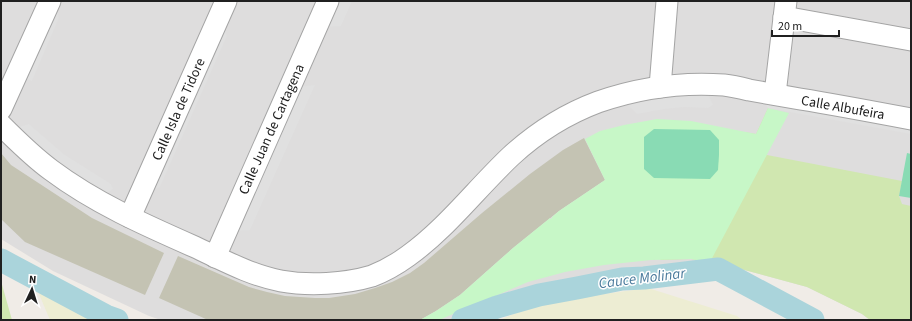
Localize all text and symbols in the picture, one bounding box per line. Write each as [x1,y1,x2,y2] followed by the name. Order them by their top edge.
[772,12,839,38] scale bar
[778,18,802,35] text: 20 m
[147,55,211,164] street label: Calle Isla de Tidore
[234,61,310,198] street label: Calle Juan de Cartagena
[800,91,886,125] street label: Calle Albufeira
[597,263,688,294] water label: Cauce Molinar
[12,269,52,309] north arrow
[28,272,37,287] text: N

